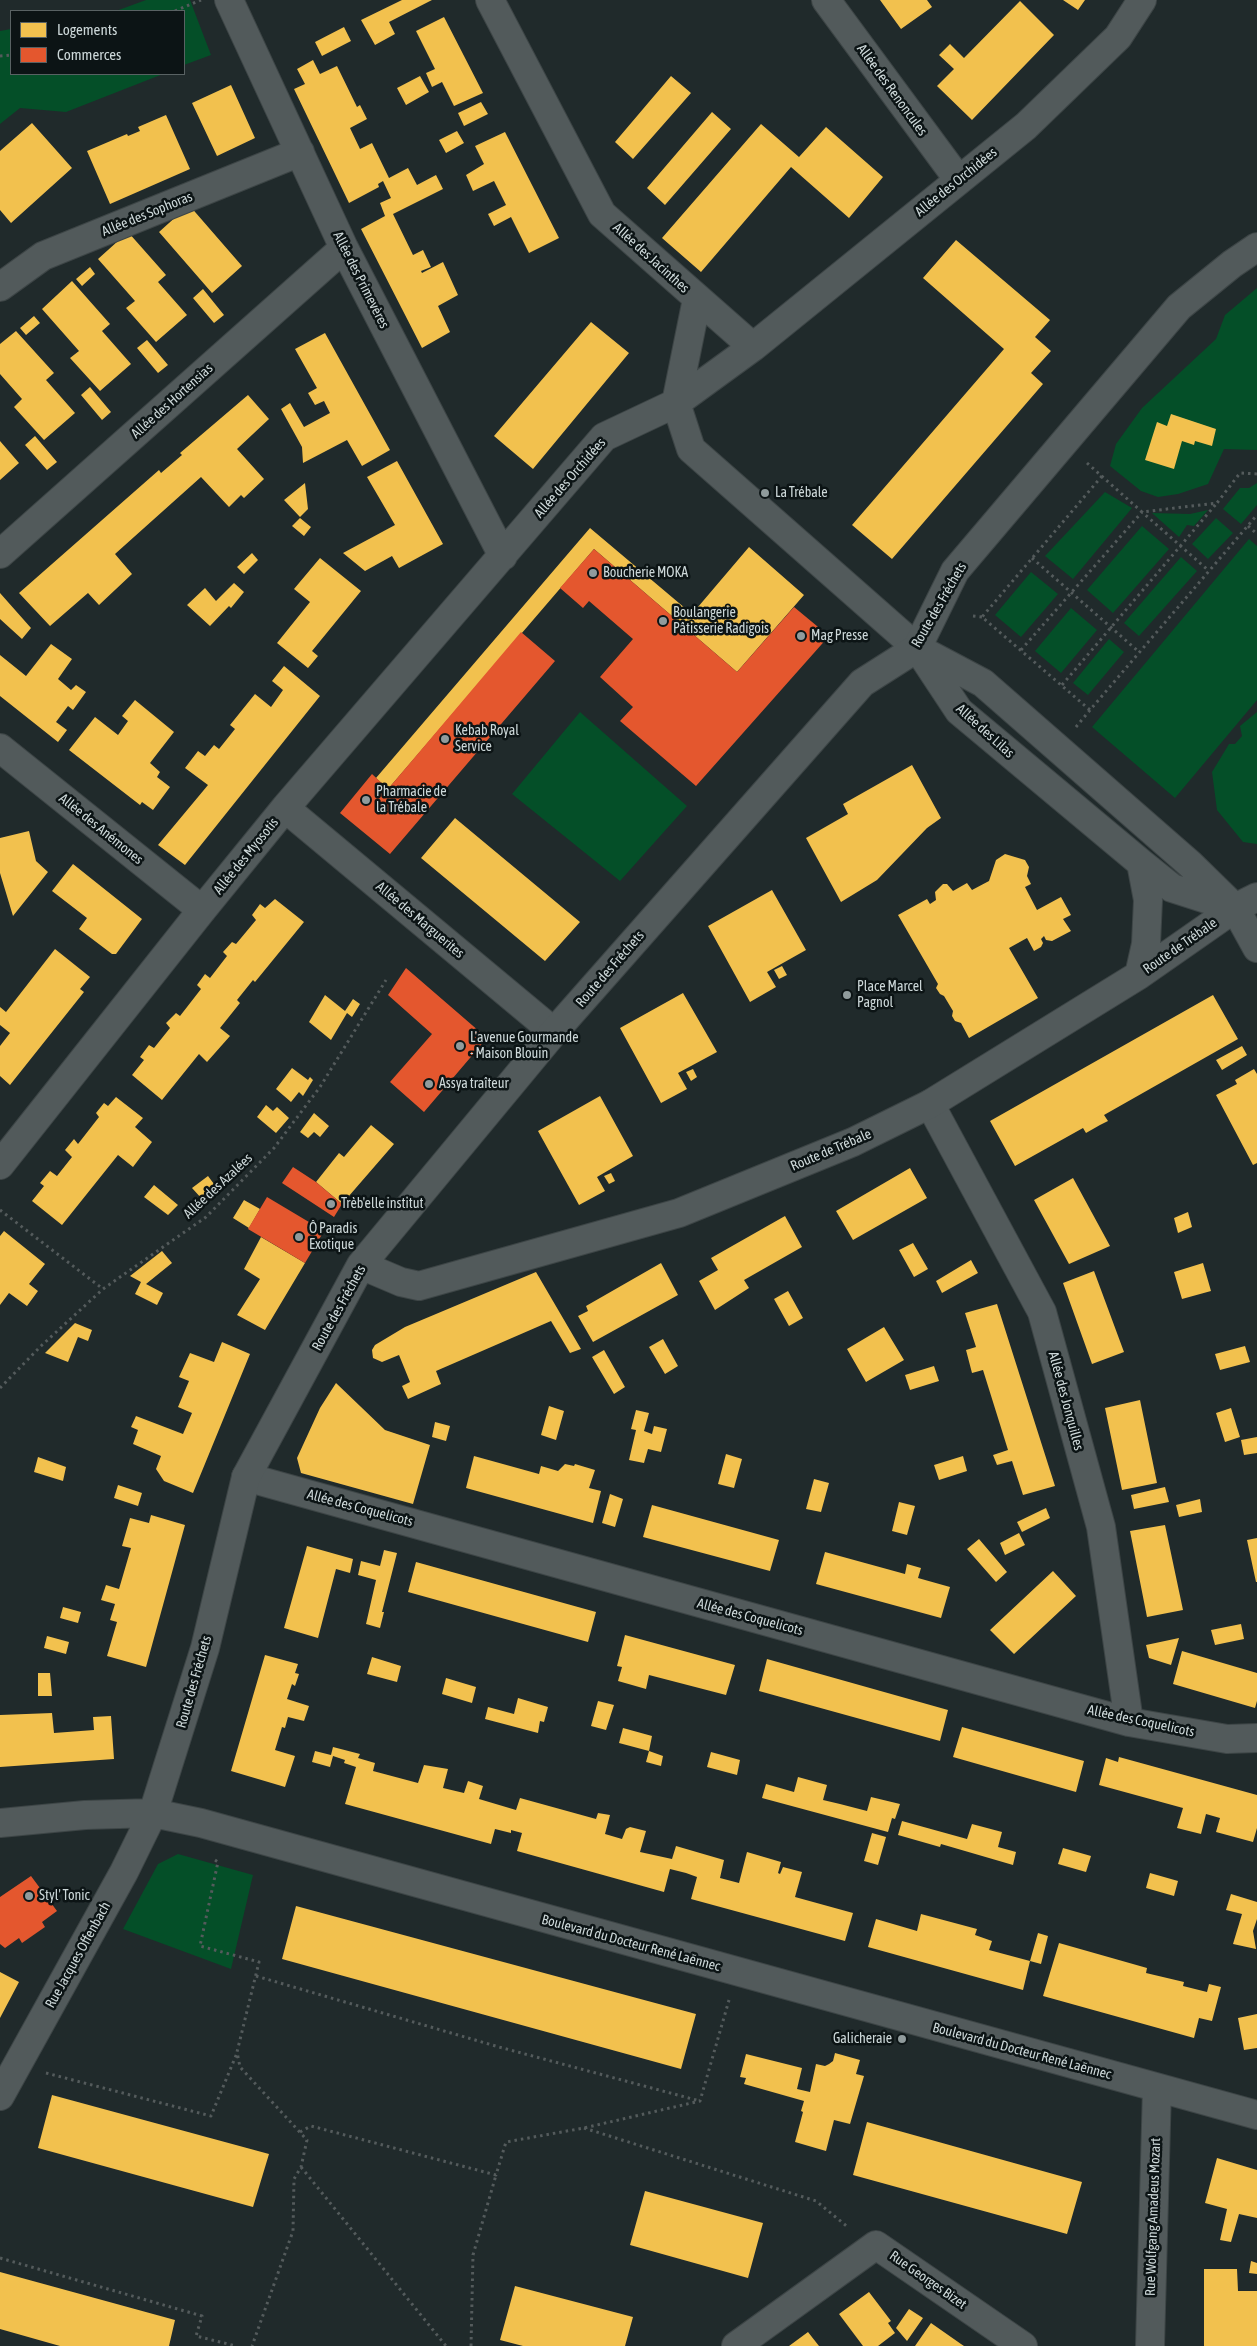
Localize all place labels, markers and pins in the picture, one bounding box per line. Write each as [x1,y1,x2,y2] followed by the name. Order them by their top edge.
[775,485,828,501] place label: La Trébale
[759,487,771,499] marker: La Trébale
[603,565,688,581] place label: Boucherie MOKA
[587,567,599,579] marker: Boucherie MOKA
[673,605,769,638] place label: Boulangerie Pâtisserie Radigois
[657,615,669,627] marker: Boulangerie Pâtisserie Radigois
[811,628,868,644] place label: Mag Presse
[795,630,807,642] marker: Mag Presse
[455,723,519,756] place label: Kebab Royal Service
[439,733,451,745] marker: Kebab Royal Service
[376,784,447,816] place label: Pharmacie de la Trébale
[360,794,372,806] marker: Pharmacie de la Trébale
[857,979,923,1012] place label: Place Marcel Pagnol
[841,989,853,1001] marker: Place Marcel Pagnol
[470,1030,579,1062] place label: L'avenue Gourmande - Maison Blouin
[454,1040,466,1052] marker: L'avenue Gourmande - Maison Blouin
[439,1076,509,1092] place label: Assya traîteur
[423,1078,435,1090] marker: Assya traîteur
[341,1196,424,1212] place label: Trèb'elle institut
[325,1198,337,1210] marker: Trèb'elle institut
[309,1221,357,1254] place label: Ô Paradis Exotique
[293,1231,305,1243] marker: Ô Paradis Exotique
[39,1888,90,1904] place label: Styl' Tonic
[23,1890,35,1902] marker: Styl' Tonic
[833,2031,892,2047] place label: Galicheraie
[896,2033,908,2045] marker: Galicheraie

